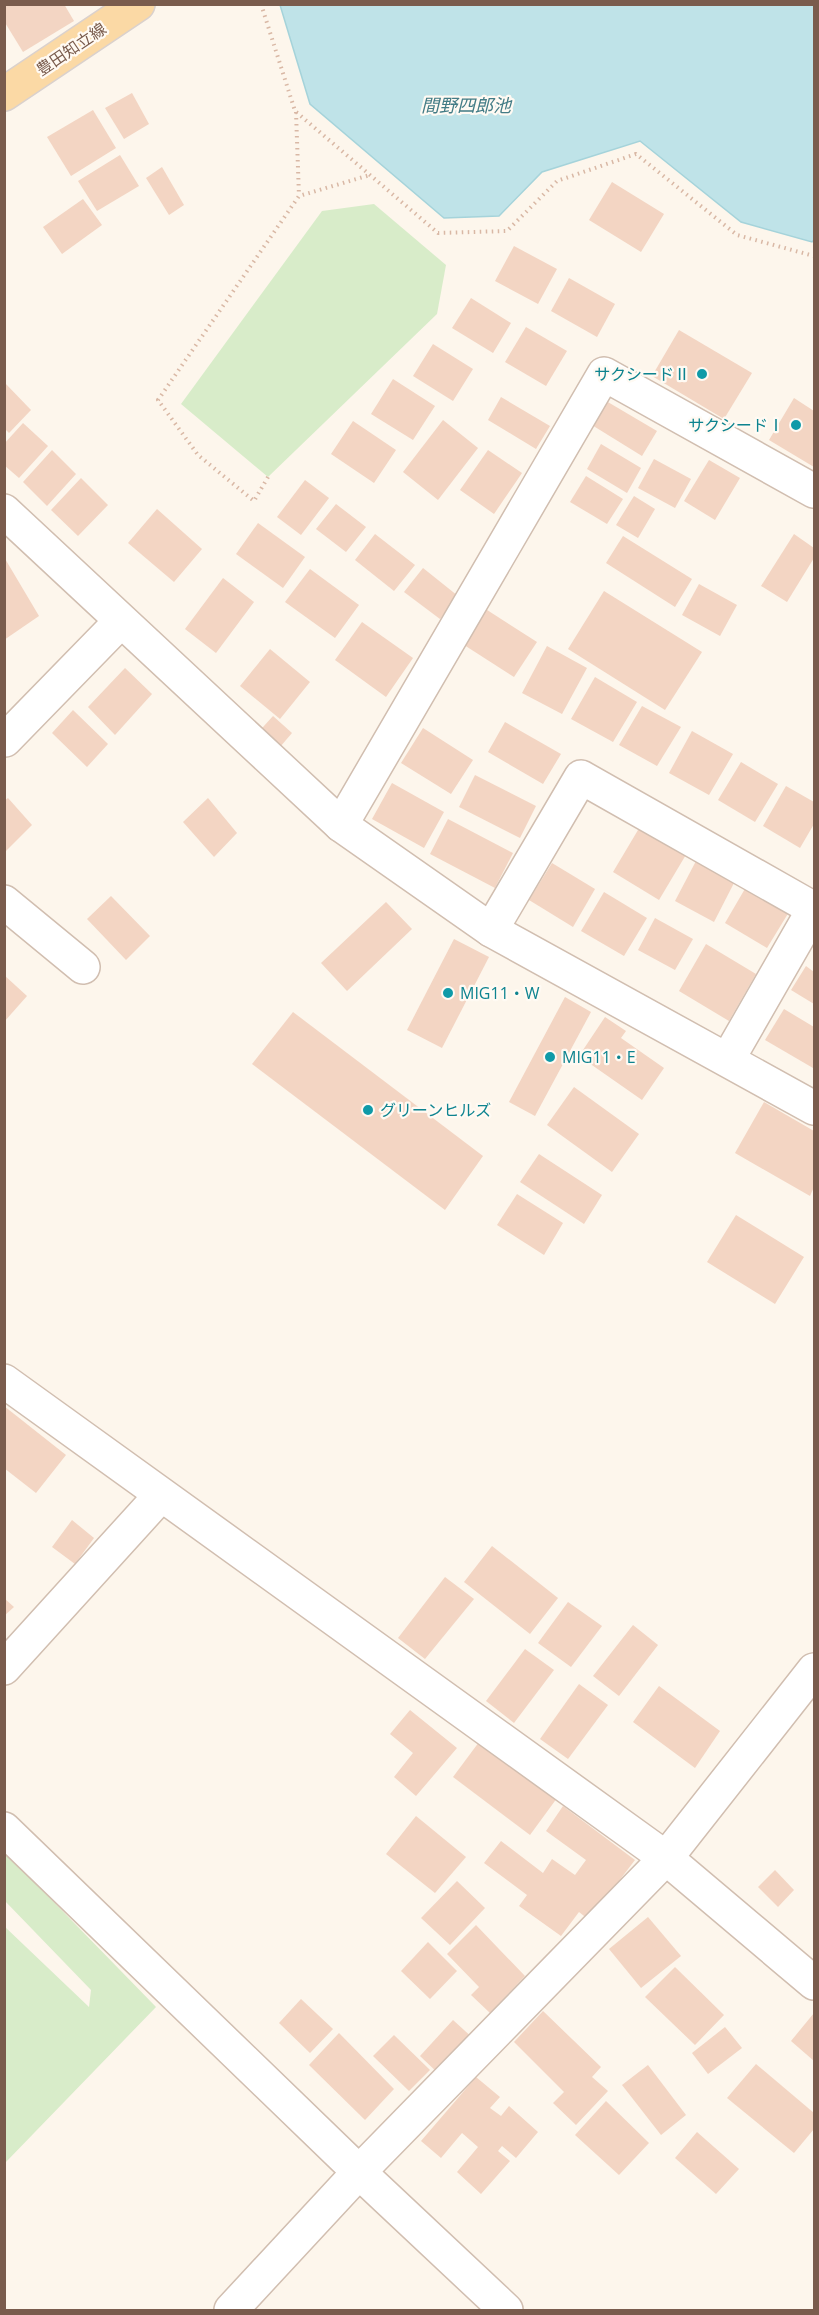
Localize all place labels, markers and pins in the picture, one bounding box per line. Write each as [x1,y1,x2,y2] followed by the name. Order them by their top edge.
[594,363,690,385] place label: サクシードⅡ
[695,367,709,381] marker: サクシードⅡ
[688,414,784,436] place label: サクシードⅠ
[789,418,803,432] marker: サクシードⅠ
[460,982,540,1004] place label: MIG11・W
[441,986,455,1000] marker: MIG11・W
[562,1046,636,1068] place label: MIG11・E
[543,1050,557,1064] marker: MIG11・E
[380,1099,491,1121] place label: グリーンヒルズ
[361,1103,375,1117] marker: グリーンヒルズ

